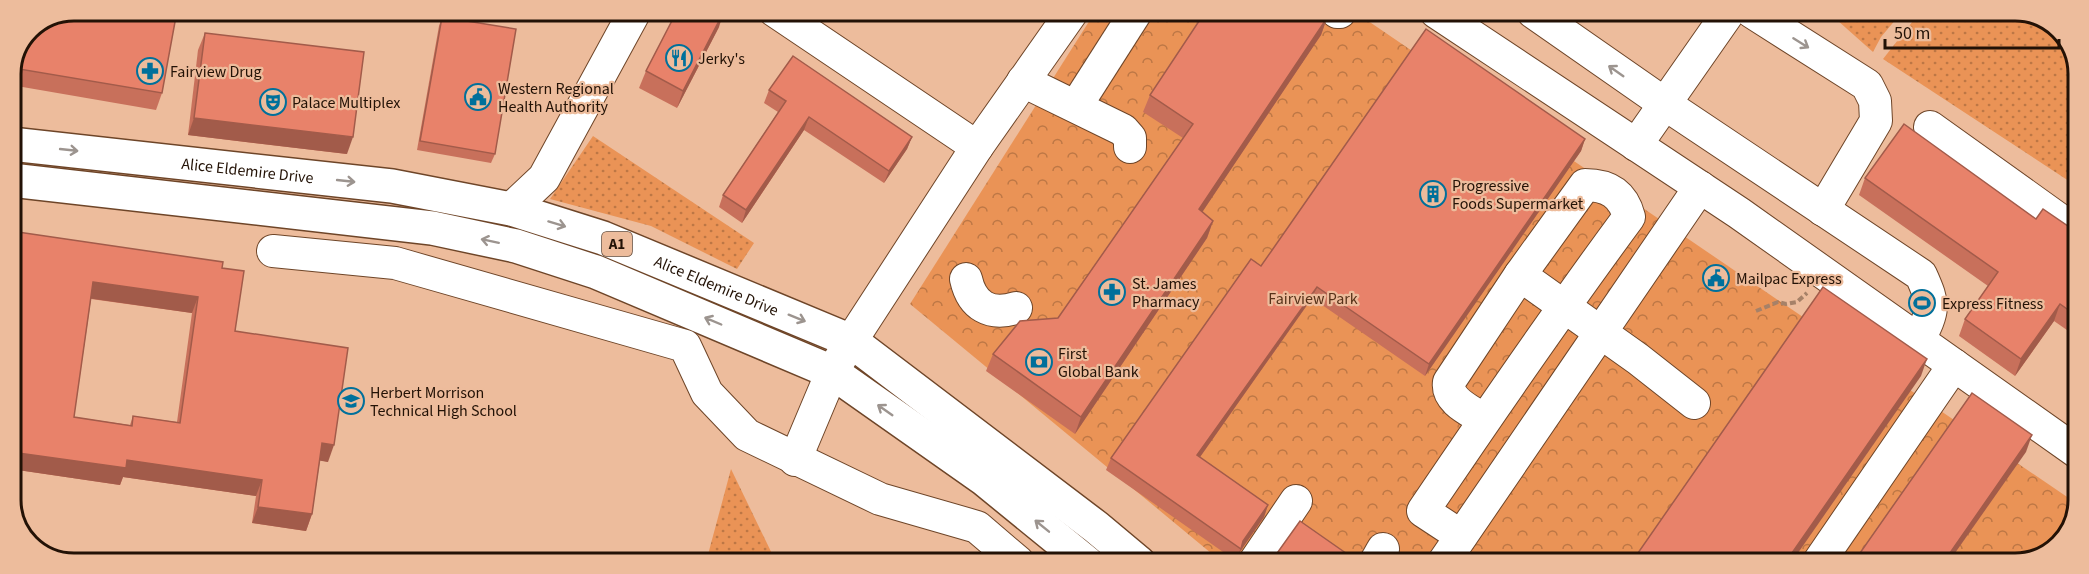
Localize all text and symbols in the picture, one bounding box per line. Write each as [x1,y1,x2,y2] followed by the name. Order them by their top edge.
[1885,12,2059,50] scale bar
[1894,21,1930,46] text: 50 m
[1792,38,1809,50] one-way arrow
[664,43,694,73] restaurant icon: Jerky's
[698,48,745,70] place label: Jerky's
[135,56,165,86] pharmacy icon: Fairview Drug
[170,61,262,83] place label: Fairview Drug
[1609,65,1625,77] one-way arrow
[498,78,614,118] place label: Western Regional Health Authority
[463,82,493,112] public building icon: Western Regional Health Authority
[258,87,288,117] theatre icon: Palace Multiplex
[292,92,400,114] place label: Palace Multiplex
[58,145,78,156] one-way arrow
[180,153,315,189] street label: Alice Eldemire Drive
[1452,175,1584,215] place label: Progressive Foods Supermarket
[336,176,355,187] one-way arrow
[1418,179,1448,209] building icon: Progressive Foods Supermarket
[547,219,566,230] one-way arrow
[602,232,632,256] road number: A1
[481,234,500,246] one-way arrow
[651,251,782,322] street label: Alice Eldemire Drive
[1701,263,1731,293] public building icon: Mailpac Express
[1736,268,1842,290] place label: Mailpac Express
[1132,273,1200,313] place label: St. James Pharmacy
[1097,277,1127,307] pharmacy icon: St. James Pharmacy
[1268,288,1358,310] park label: Fairview Park
[1907,288,1937,318] sports icon: Express Fitness
[1942,293,2044,315] place label: Express Fitness
[788,313,806,324] one-way arrow
[704,315,722,326] one-way arrow
[1058,343,1139,383] place label: First Global Bank
[1024,347,1054,377] bank icon: First Global Bank
[370,382,517,422] place label: Herbert Morrison Technical High School
[336,386,366,416] school or university icon: Herbert Morrison Technical High School
[878,404,894,416] one-way arrow
[1034,519,1050,532] one-way arrow

